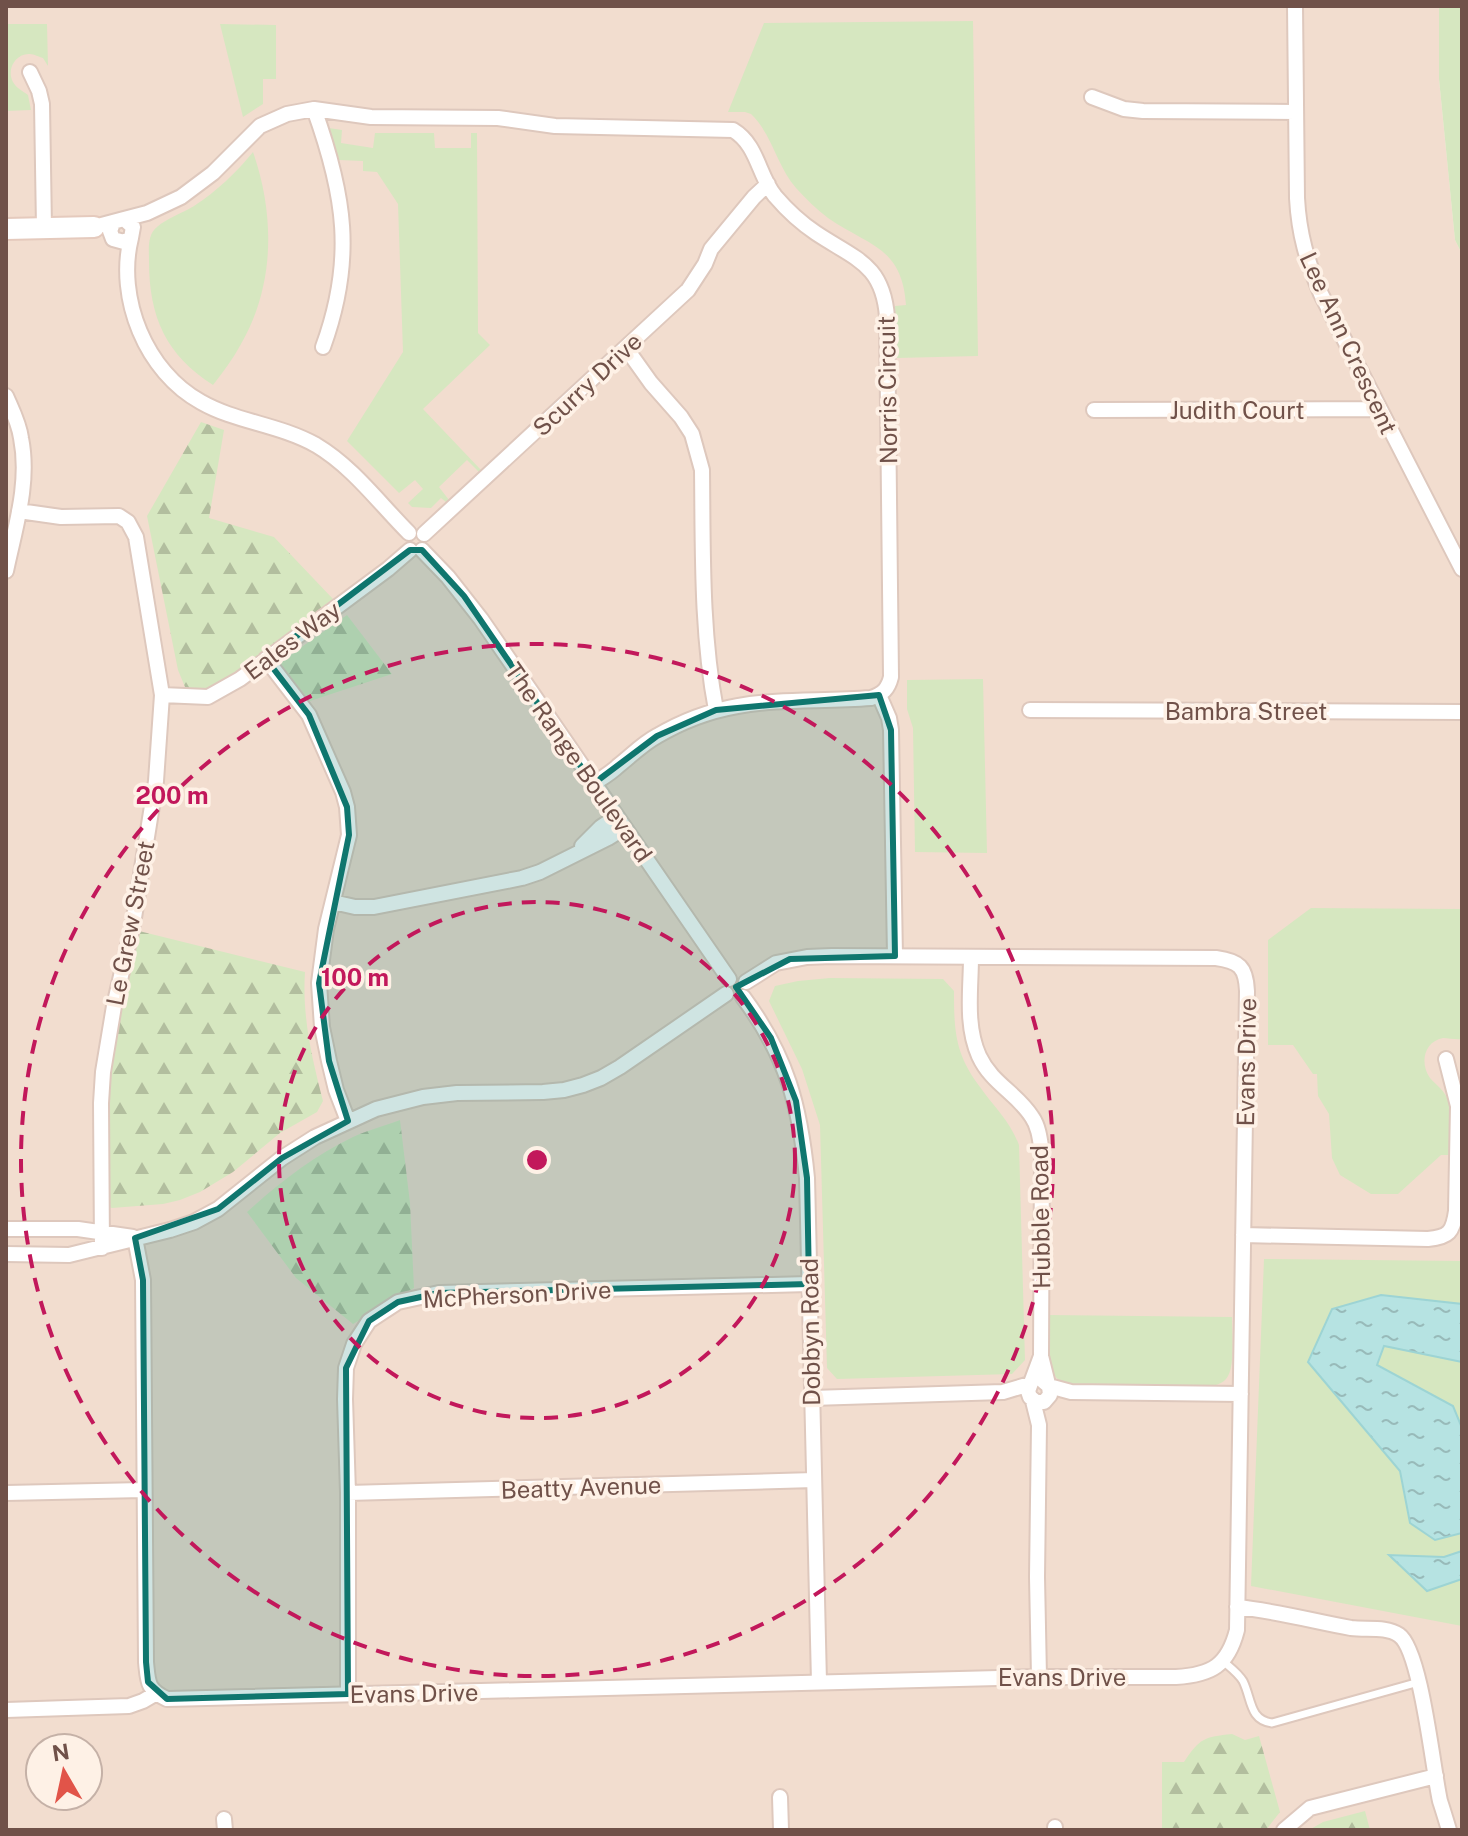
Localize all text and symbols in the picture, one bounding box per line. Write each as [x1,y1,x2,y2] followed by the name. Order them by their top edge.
[1295,248,1403,438] street label: Lee Ann Crescent
[872,316,902,464] street label: Norris Circuit
[527,327,647,441] street label: Scurry Drive
[1169,396,1305,424] street label: Judith Court
[238,595,346,685] street label: Eales Way
[500,657,658,867] street label: The Range Boulevard
[1165,697,1327,725] street label: Bambra Street
[135,781,209,809] text: 200 m
[100,838,160,1008] street label: Le Grew Street
[321,963,389,991] text: 100 m
[1231,997,1261,1127] street label: Evans Drive
[1025,1145,1055,1289] street label: Hubble Road
[523,1146,551,1174] centre of rings
[795,1258,825,1406] street label: Dobbyn Road
[422,1275,612,1313] street label: McPherson Drive
[500,1470,662,1504] street label: Beatty Avenue
[998,1663,1126,1691] street label: Evans Drive
[349,1678,479,1708] street label: Evans Drive
[24,1732,104,1812] north arrow
[50,1738,71,1766] text: N

